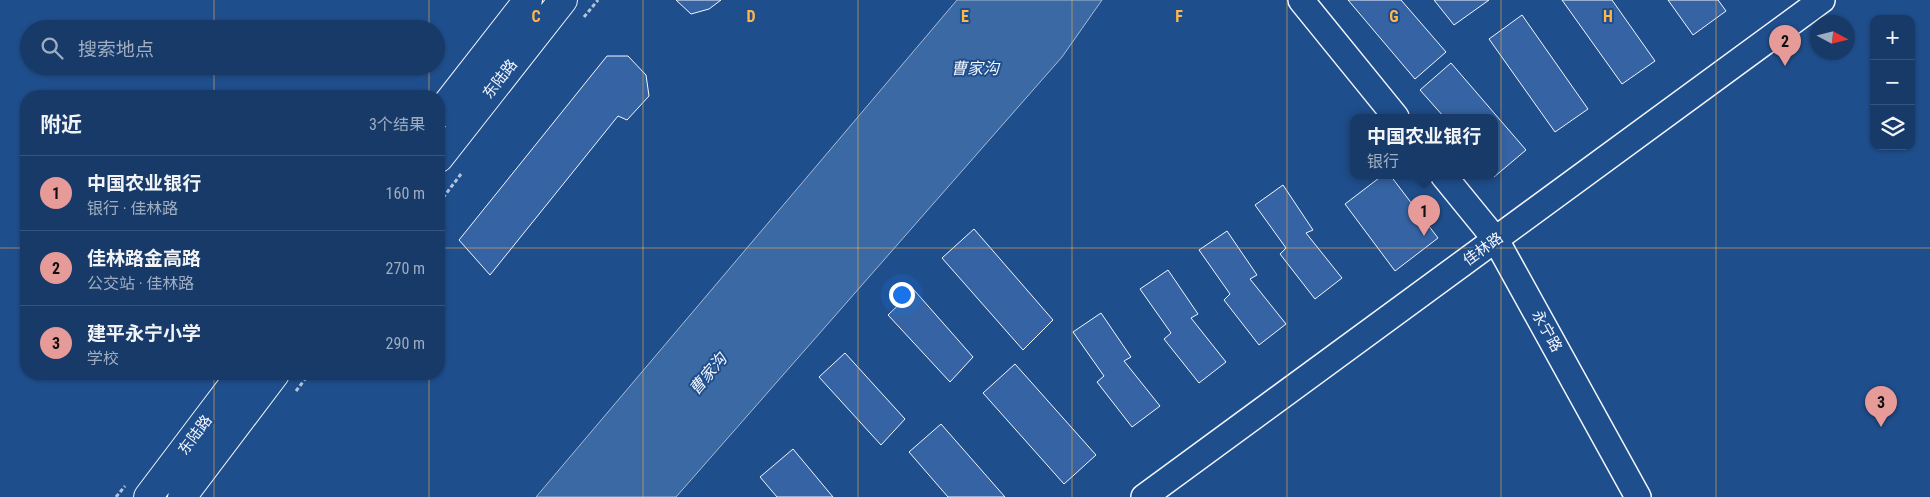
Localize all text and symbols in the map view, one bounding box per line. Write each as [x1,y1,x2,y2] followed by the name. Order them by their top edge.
[531,7,541,26] text: C
[746,7,756,26] text: D
[961,7,969,26] text: E
[1175,7,1183,26] text: F
[1389,7,1399,26] text: G
[1603,7,1613,26] text: H
[1810,15,1855,60] north arrow
[1870,15,1915,150] map controls
[1870,15,1915,60] button: +
[20,20,445,75] search box
[1769,25,1801,66] pin: 2
[38,34,66,62] icon: search
[78,38,154,61] text: 搜索地点
[479,56,521,102] street label: 东陆路
[951,59,1001,78] water label: 曹家沟
[1870,60,1915,105] button: −
[1870,105,1915,150] button: layers
[40,113,82,137] text: 附近
[1350,114,1498,179] popup
[369,115,425,134] text: 3个结果
[1367,125,1481,148] text: 中国农业银行
[1367,152,1399,171] text: 银行
[87,172,201,195] text: 中国农业银行
[52,184,60,203] text: 1
[386,184,425,203] text: 160 m
[1408,195,1440,236] pin: 1
[87,199,178,218] text: 银行 · 佳林路
[1460,228,1506,270] street label: 佳林路
[87,247,201,270] text: 佳林路金高路
[52,259,60,278] text: 2
[386,259,425,278] text: 270 m
[87,274,194,293] text: 公交站 · 佳林路
[889,282,915,308] your location
[1528,307,1566,355] street label: 永宁路
[87,322,201,345] text: 建平永宁小学
[52,334,60,353] text: 3
[386,334,425,353] text: 290 m
[685,348,732,398] water label: 曹家沟
[87,349,119,368] text: 学校
[1865,386,1897,427] pin: 3
[174,412,216,458] street label: 东陆路

